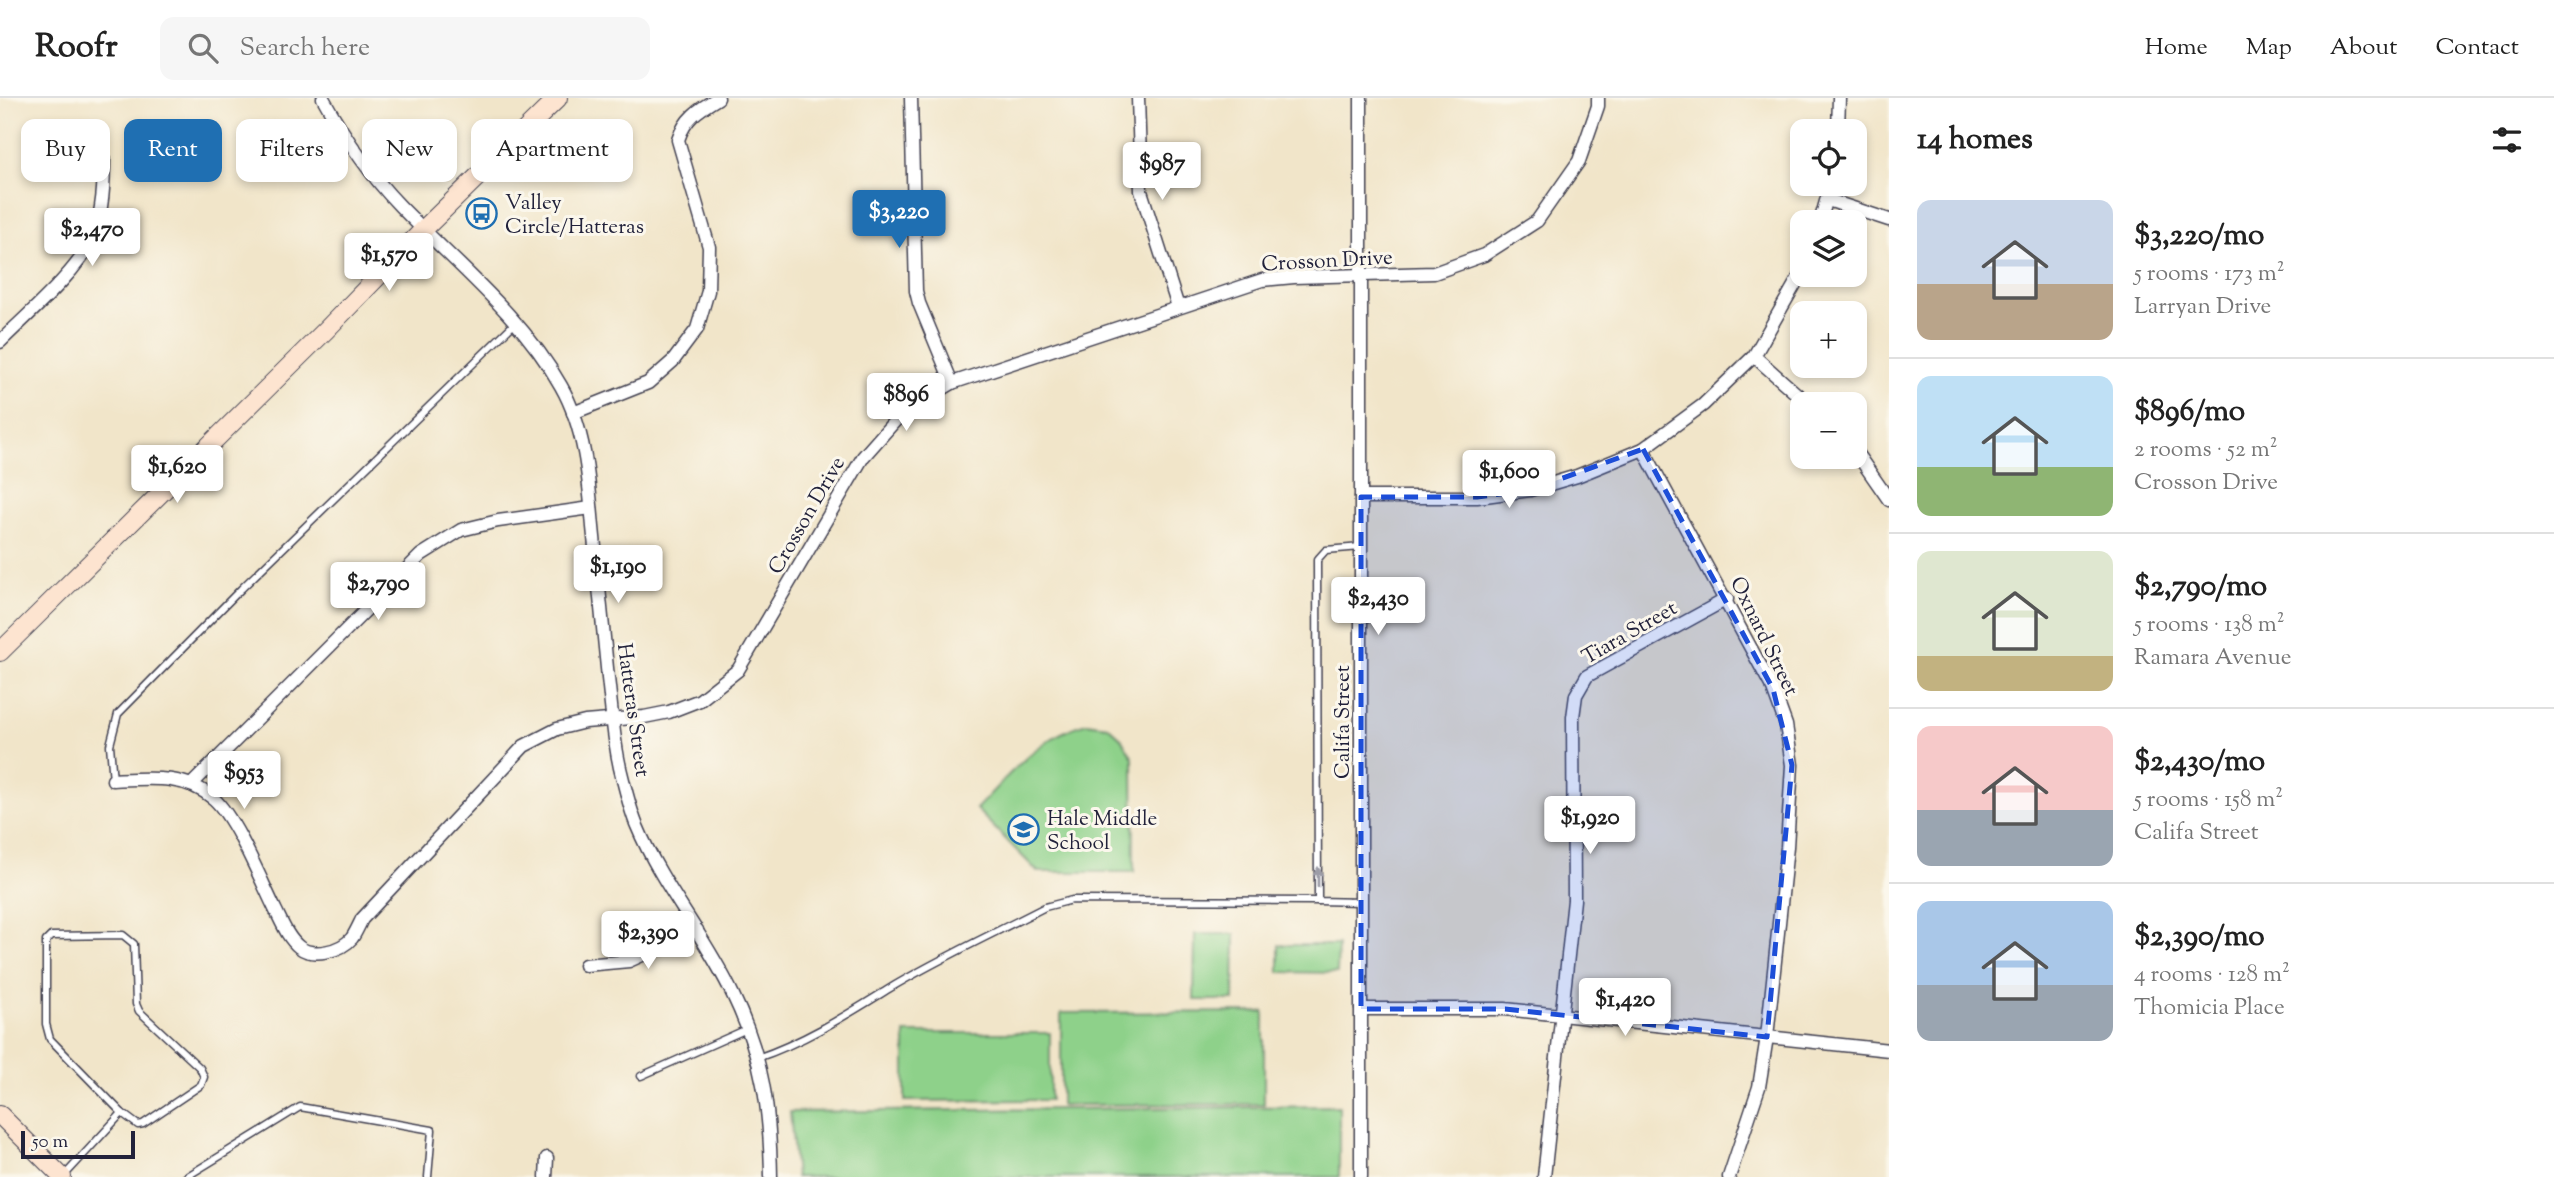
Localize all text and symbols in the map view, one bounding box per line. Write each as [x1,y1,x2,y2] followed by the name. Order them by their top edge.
[160,17,650,80] search box
[35,24,118,72] text: Roofr
[184,29,222,67] icon: search
[240,30,370,67] text: Search here
[2145,31,2208,65] text: Home
[2246,31,2292,65] text: Map
[2330,31,2397,65] text: About
[2435,31,2519,65] text: Contact
[21,119,110,182] chip: Buy
[124,119,222,182] chip: Rent
[236,119,348,182] chip: Filters
[362,119,457,182] chip: New
[471,119,633,182] chip: Apartment
[1790,119,1867,469] map controls
[1790,119,1867,196] button: locate
[1917,119,2033,162] text: 14 homes
[2488,121,2526,159] icon: filters
[1121,142,1203,202] pin: $987
[1139,148,1185,181] text: $987
[505,189,644,243] place label: Valley Circle/Hatteras
[842,190,956,250] pin: $3,220
[869,196,930,229] text: $3,220
[465,197,499,231] bus stop icon: Valley Circle/Hatteras
[35,208,149,268] pin: $2,470
[1790,210,1867,287] button: layers
[60,214,124,247] text: $2,470
[2134,215,2264,258] text: $3,220/mo
[1973,228,2057,312] icon: home
[332,234,446,293] pin: $1,570
[360,239,418,272] text: $1,570
[1261,244,1394,280] street label: Crosson Drive
[2134,258,2285,291] text: 5 rooms · 173 m²
[2134,291,2271,324] text: Larryan Drive
[1790,301,1867,378] button: +
[865,374,947,433] pin: $896
[883,379,929,412] text: $896
[2134,391,2245,434] text: $896/mo
[1790,392,1867,469] button: −
[1973,404,2057,488] icon: home
[2134,434,2277,467] text: 2 rooms · 52 m²
[120,446,234,505] pin: $1,620
[1452,450,1566,510] pin: $1,600
[147,451,207,484] text: $1,620
[762,452,854,580] street label: Crosson Drive
[1478,456,1540,489] text: $1,600
[2134,467,2278,500] text: Crosson Drive
[561,546,675,605] pin: $1,190
[590,551,646,584] text: $1,190
[321,562,435,622] pin: $2,790
[2134,566,2267,609] text: $2,790/mo
[346,568,410,601] text: $2,790
[1721,572,1805,702] street label: Oxnard Street
[1321,578,1435,637] pin: $2,430
[1973,579,2057,663] icon: home
[1347,583,1409,616] text: $2,430
[1577,594,1683,673] street label: Tiara Street
[2134,609,2285,642] text: 5 rooms · 138 m²
[608,641,656,779] street label: Hatteras Street
[2134,642,2291,675] text: Ramara Avenue
[1329,665,1359,779] street label: Califa Street
[2134,741,2265,784] text: $2,430/mo
[203,752,285,811] pin: $953
[1973,754,2057,838] icon: home
[224,757,264,790] text: $953
[2134,784,2283,817] text: 5 rooms · 158 m²
[1533,796,1647,856] pin: $1,920
[1560,802,1620,835] text: $1,920
[1047,805,1157,859] place label: Hale Middle School
[1007,813,1041,847] school or university icon: Hale Middle School
[2134,817,2259,850] text: Califa Street
[1312,866,1324,888] one-way arrow
[591,912,705,971] pin: $2,390
[2134,916,2265,959] text: $2,390/mo
[617,917,679,950] text: $2,390
[1973,929,2057,1013] icon: home
[2134,959,2290,992] text: 4 rooms · 128 m²
[1568,978,1682,1038] pin: $1,420
[1595,984,1655,1017] text: $1,420
[2134,992,2285,1025] text: Thomicia Place
[21,1128,135,1160] scale bar
[32,1129,68,1156] text: 50 m

